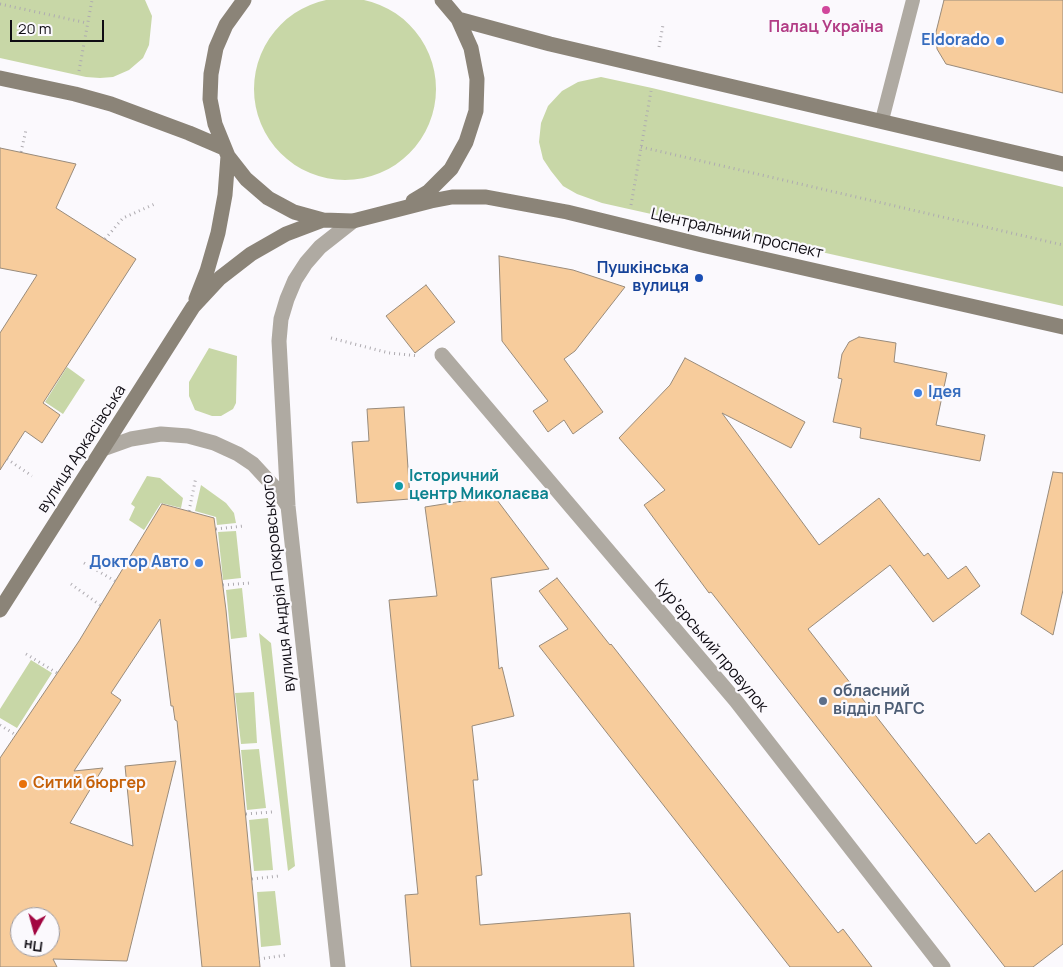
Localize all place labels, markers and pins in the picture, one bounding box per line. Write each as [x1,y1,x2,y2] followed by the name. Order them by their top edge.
[820,4,832,16] marker: Палац Україна
[769,18,883,38] place label: Палац Україна
[921,31,990,51] place label: Eldorado
[994,35,1006,47] marker: Eldorado
[597,259,689,297] place label: Пушкінська вулиця
[693,272,705,284] marker: Пушкінська вулиця
[928,383,961,403] place label: Ідея
[912,387,924,399] marker: Ідея
[409,467,549,505] place label: Історичний центр Миколаєва
[393,480,405,492] marker: Історичний центр Миколаєва
[89,553,189,573] place label: Доктор Авто
[193,557,205,569] marker: Доктор Авто
[833,682,925,720] place label: обласний відділ РАГС
[817,695,829,707] marker: обласний відділ РАГС
[33,774,146,794] place label: Ситий бюргер
[17,778,29,790] marker: Ситий бюргер

